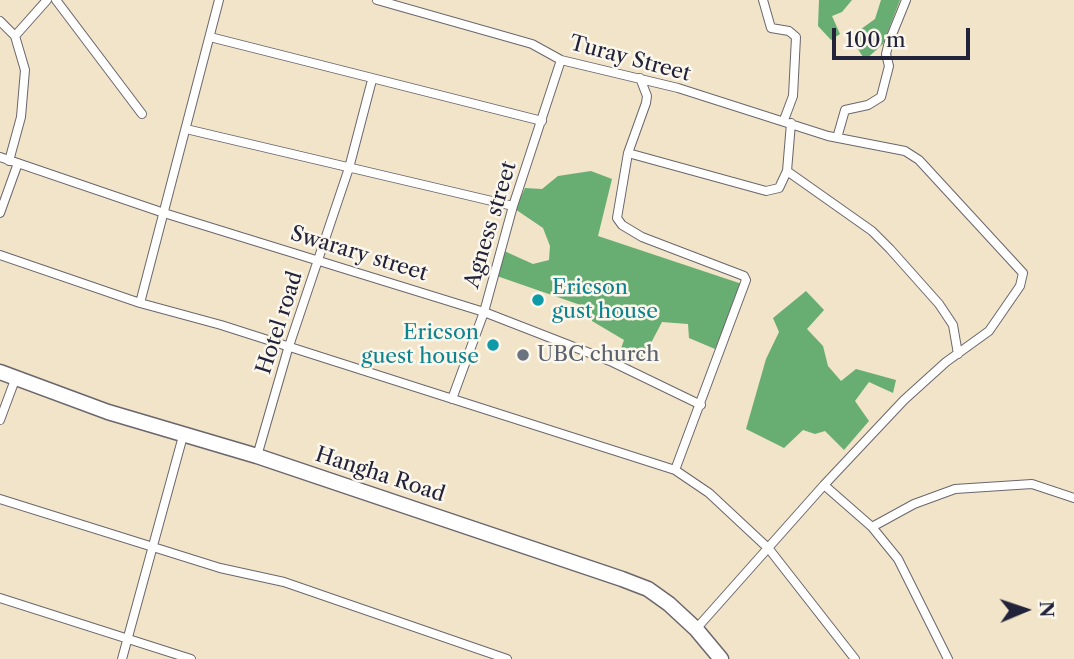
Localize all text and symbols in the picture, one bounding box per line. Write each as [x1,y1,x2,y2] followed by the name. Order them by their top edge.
[836,14,974,58] scale bar
[845,27,906,52] text: 100 m
[567,31,693,87] street label: Turay Street
[460,159,522,291] street label: Agness street
[287,221,431,287] street label: Swarary street
[252,268,308,378] street label: Hotel road
[552,275,658,325] place label: Ericson gust house
[530,292,546,308] marker: Ericson gust house
[361,320,479,370] place label: Ericson guest house
[485,337,501,353] marker: Ericson guest house
[537,342,660,368] place label: UBC church
[515,347,531,363] marker: UBC church
[312,442,448,508] street label: Hangha Road
[990,575,1060,645] north arrow
[1035,601,1058,618] text: N

